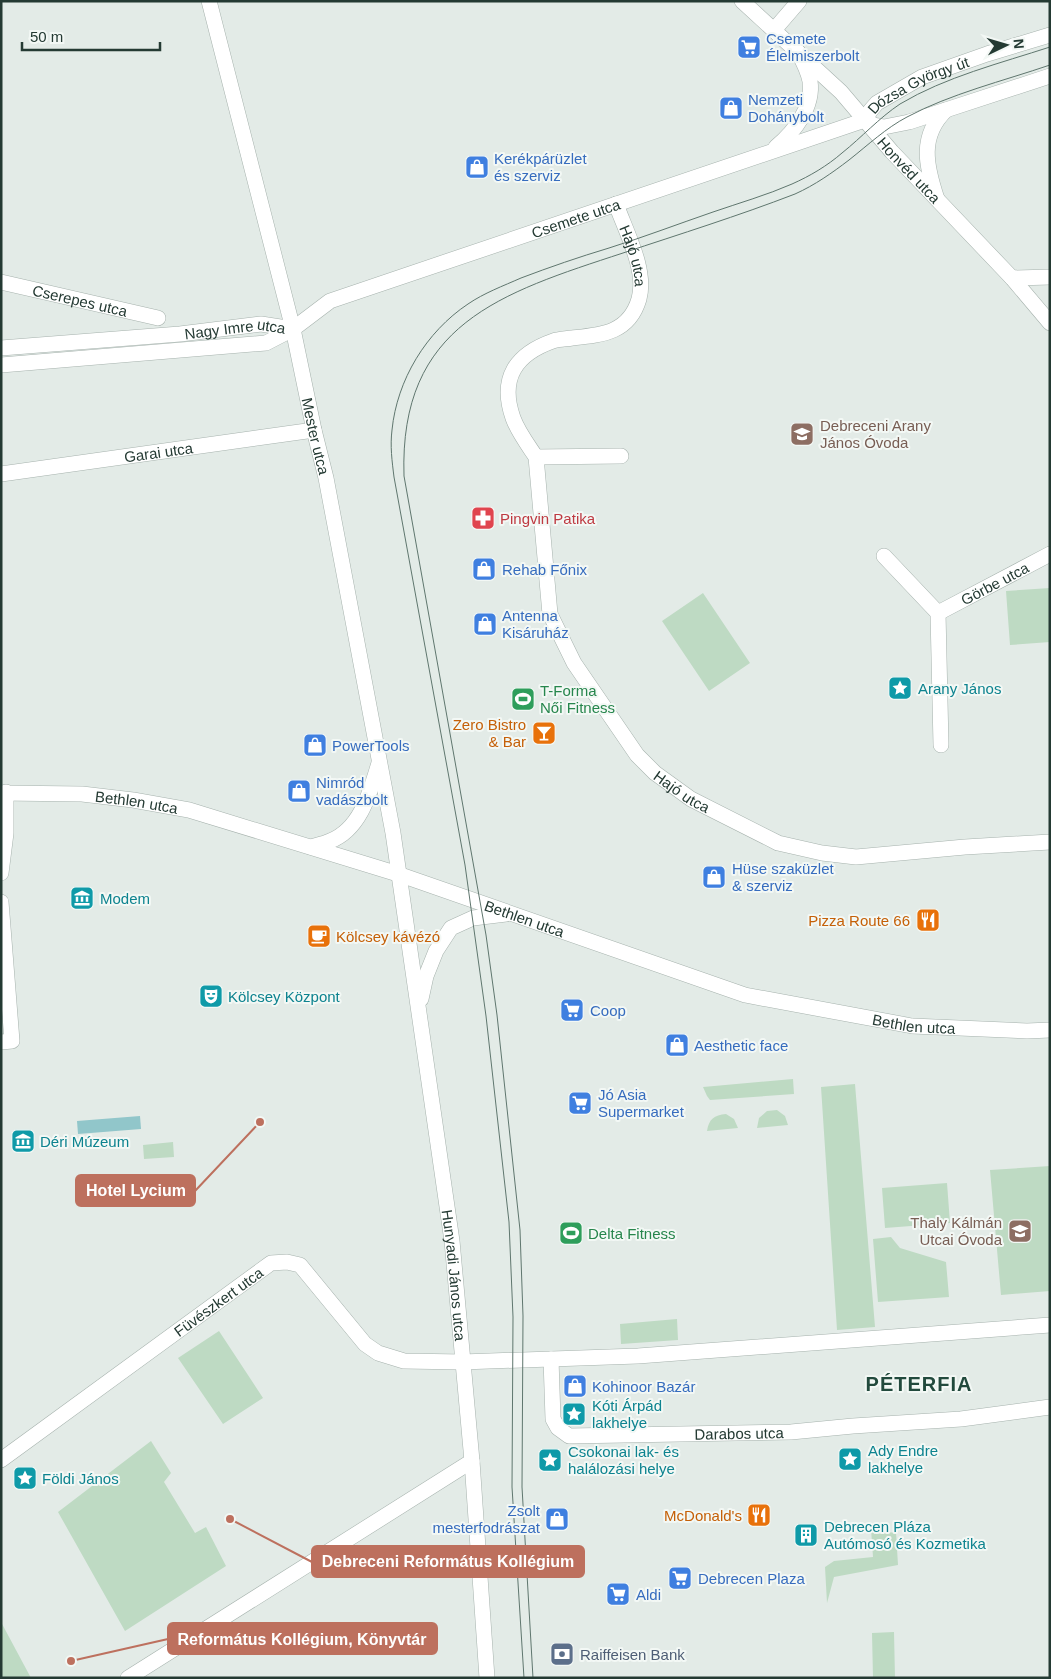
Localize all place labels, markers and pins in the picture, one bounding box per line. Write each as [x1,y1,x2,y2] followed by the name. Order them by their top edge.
[766,30,860,64] place label: Csemete Élelmiszerbolt
[736,34,762,60] supermarket icon: Csemete Élelmiszerbolt
[748,91,825,125] place label: Nemzeti Dohánybolt
[718,95,744,121] shop icon: Nemzeti Dohánybolt
[494,150,587,184] place label: Kerékpárüzlet és szerviz
[464,154,490,180] shop icon: Kerékpárüzlet és szerviz
[820,417,931,451] place label: Debreceni Arany János Óvoda
[789,421,815,447] school or university icon: Debreceni Arany János Óvoda
[470,505,496,531] pharmacy icon: Pingvin Patika
[500,510,596,527] place label: Pingvin Patika
[471,556,497,582] shop icon: Rehab Főnix
[502,561,588,578] place label: Rehab Főnix
[502,607,569,641] place label: Antenna Kisáruház
[472,611,498,637] shop icon: Antenna Kisáruház
[887,675,913,701] place icon: Arany János
[918,680,1001,697] place label: Arany János
[540,682,615,716] place label: T-Forma Női Fitness
[510,686,536,712] sports icon: T-Forma Női Fitness
[453,716,526,750] place label: Zero Bistro & Bar
[531,720,557,746] bar icon: Zero Bistro & Bar
[302,732,328,758] shop icon: PowerTools
[332,737,410,754] place label: PowerTools
[316,774,389,808] place label: Nimród vadászbolt
[286,778,312,804] shop icon: Nimród vadászbolt
[732,860,835,894] place label: Hüse szaküzlet & szerviz
[701,864,727,890] shop icon: Hüse szaküzlet & szerviz
[69,885,95,911] museum icon: Modem
[100,890,150,907] place label: Modem
[915,907,941,933] restaurant icon: Pizza Route 66
[808,912,910,929] place label: Pizza Route 66
[306,923,332,949] cafe icon: Kölcsey kávézó
[336,928,440,945] place label: Kölcsey kávézó
[198,983,224,1009] theatre icon: Kölcsey Központ
[228,988,341,1005] place label: Kölcsey Központ
[559,997,585,1023] supermarket icon: Coop
[590,1002,626,1019] place label: Coop
[664,1032,690,1058] shop icon: Aesthetic face
[694,1037,788,1054] place label: Aesthetic face
[598,1086,685,1120] place label: Jó Asia Supermarket
[567,1090,593,1116] supermarket icon: Jó Asia Supermarket
[10,1128,36,1154] museum icon: Déri Múzeum
[40,1133,129,1150] place label: Déri Múzeum
[76,1175,195,1206] callout: Hotel Lycium
[910,1214,1003,1248] place label: Thaly Kálmán Utcai Óvoda
[1007,1218,1033,1244] school or university icon: Thaly Kálmán Utcai Óvoda
[558,1220,584,1246] sports icon: Delta Fitness
[588,1225,676,1242] place label: Delta Fitness
[562,1373,588,1399] shop icon: Kohinoor Bazár
[592,1378,695,1395] place label: Kohinoor Bazár
[592,1397,662,1431] place label: Kóti Árpád lakhelye
[561,1401,587,1427] place icon: Kóti Árpád lakhelye
[868,1442,938,1476] place label: Ady Endre lakhelye
[568,1443,679,1477] place label: Csokonai lak- és halálozási helye
[837,1446,863,1472] place icon: Ady Endre lakhelye
[537,1447,563,1473] place icon: Csokonai lak- és halálozási helye
[12,1465,38,1491] place icon: Földi János
[42,1470,119,1487] place label: Földi János
[432,1502,541,1536] place label: Zsolt mesterfodrászat
[746,1502,772,1528] restaurant icon: McDonald's
[544,1506,570,1532] shop icon: Zsolt mesterfodrászat
[664,1507,742,1524] place label: McDonald's
[824,1518,986,1552] place label: Debrecen Pláza Autómosó és Kozmetika
[793,1522,819,1548] building icon: Debrecen Pláza Autómosó és Kozmetika
[312,1546,584,1577] callout: Debreceni Református Kollégium
[667,1565,693,1591] supermarket icon: Debrecen Plaza
[698,1570,805,1587] place label: Debrecen Plaza
[605,1581,631,1607] supermarket icon: Aldi
[636,1586,661,1603] place label: Aldi
[168,1623,437,1654] callout: Református Kollégium, Könyvtár
[549,1641,575,1667] bank icon: Raiffeisen Bank
[580,1646,685,1663] place label: Raiffeisen Bank

